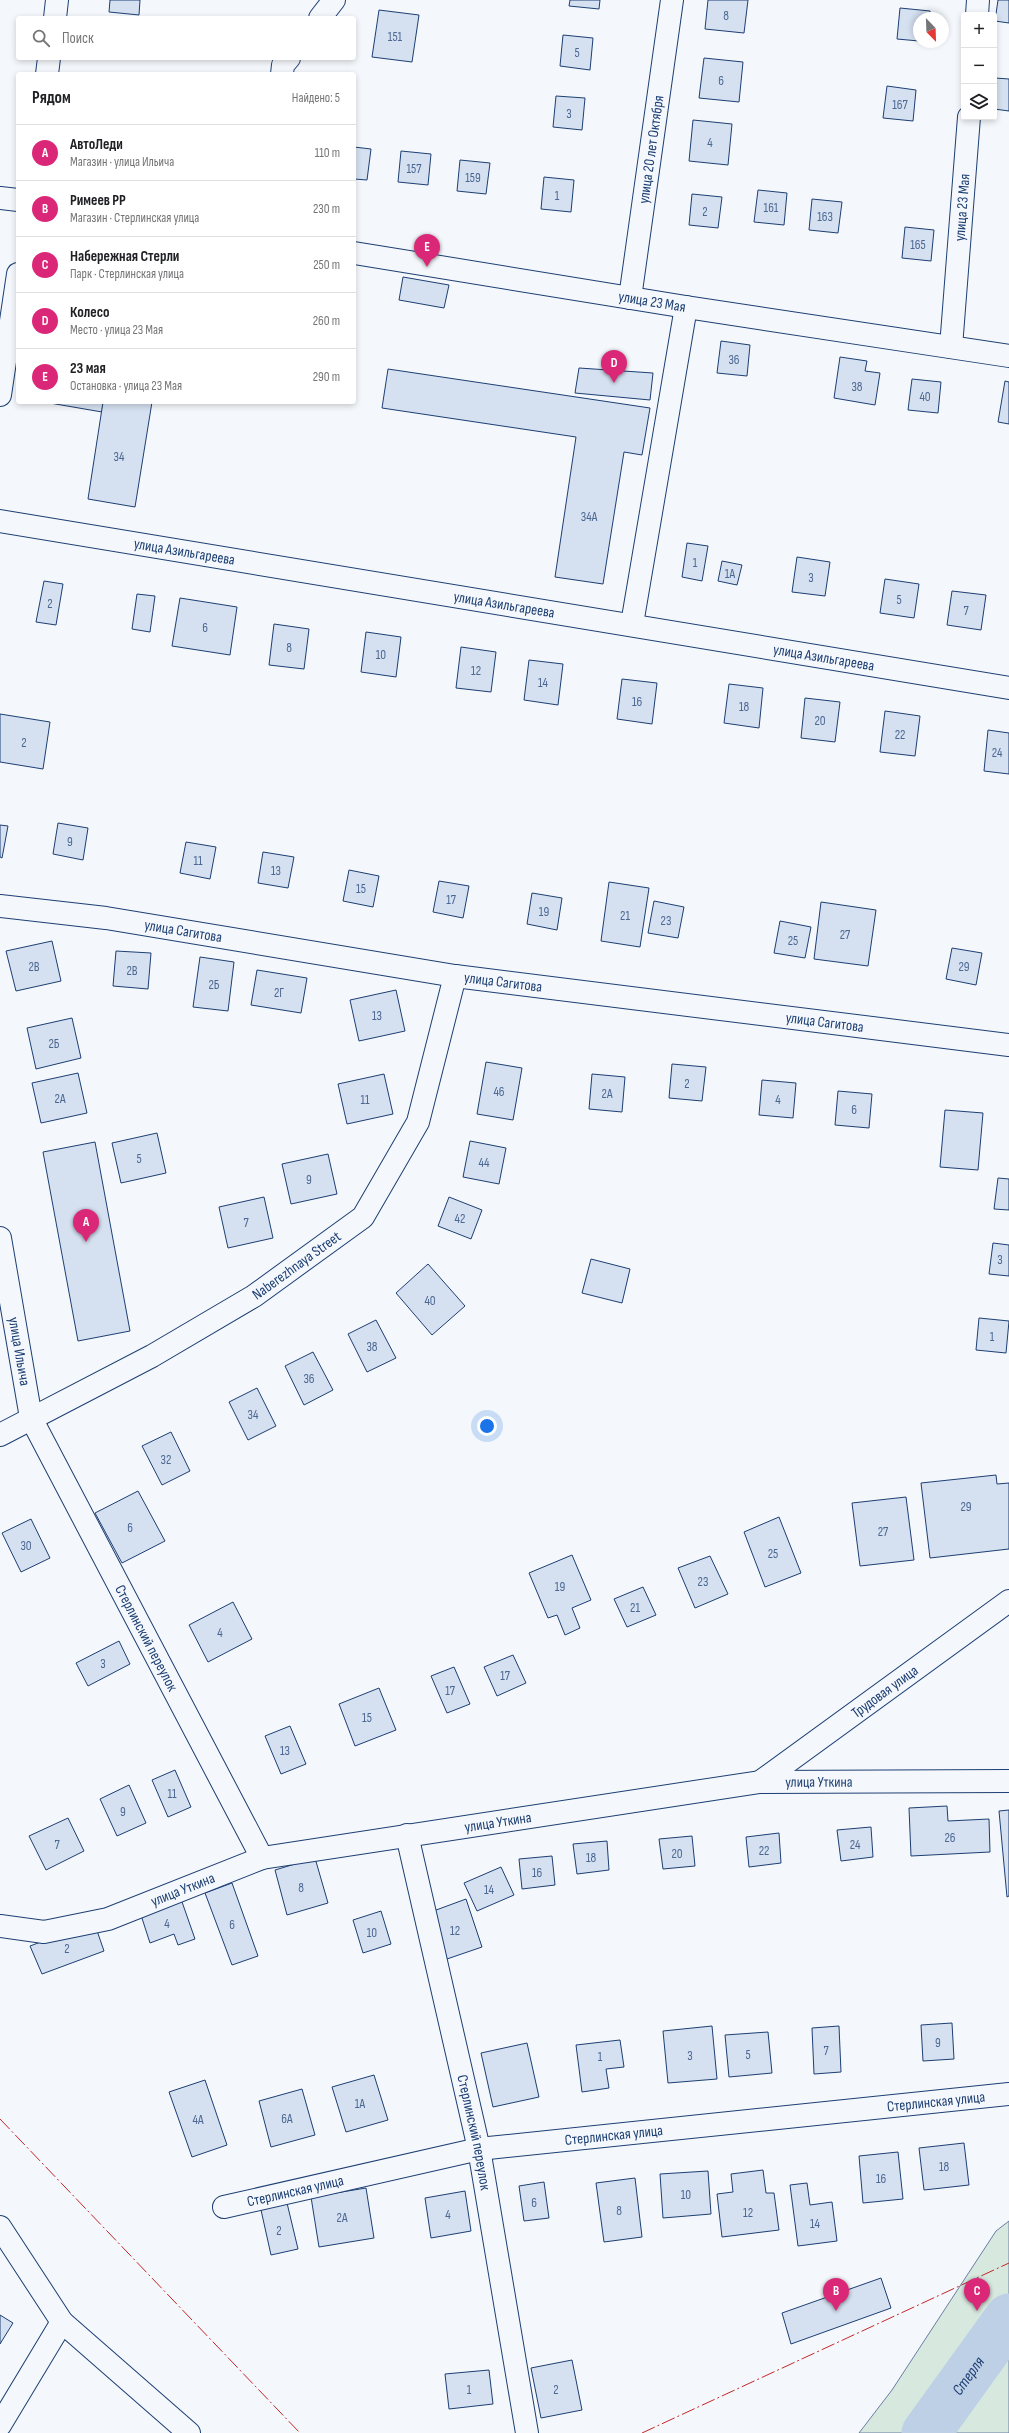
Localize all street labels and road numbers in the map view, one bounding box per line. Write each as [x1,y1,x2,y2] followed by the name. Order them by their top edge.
[634,94,668,205] street label: улица 20 лет Октября
[950,173,975,242] street label: улица 23 Мая
[617,287,687,317] street label: улица 23 Мая
[132,534,237,570] street label: улица Азильгареева
[452,587,556,623] street label: улица Азильгареева
[772,640,876,676] street label: улица Азильгареева
[143,916,224,947] street label: улица Сагитова
[463,968,543,997] street label: улица Сагитова
[785,1008,865,1037] street label: улица Сагитова
[249,1227,345,1304] street label: Naberezhnaya Street
[4,1316,34,1388] street label: улица Ильича
[110,1582,182,1695] street label: Стерлинский переулок
[848,1661,922,1722] street label: Трудовая улица
[785,1773,853,1792] street label: улица Уткина
[463,1808,533,1837] street label: улица Уткина
[148,1869,218,1911] street label: улица Уткина
[452,2073,495,2192] street label: Стерлинский переулок
[886,2088,986,2117] street label: Стерлинская улица
[564,2121,664,2150] street label: Стерлинская улица
[245,2171,346,2211] street label: Стерлинская улица

